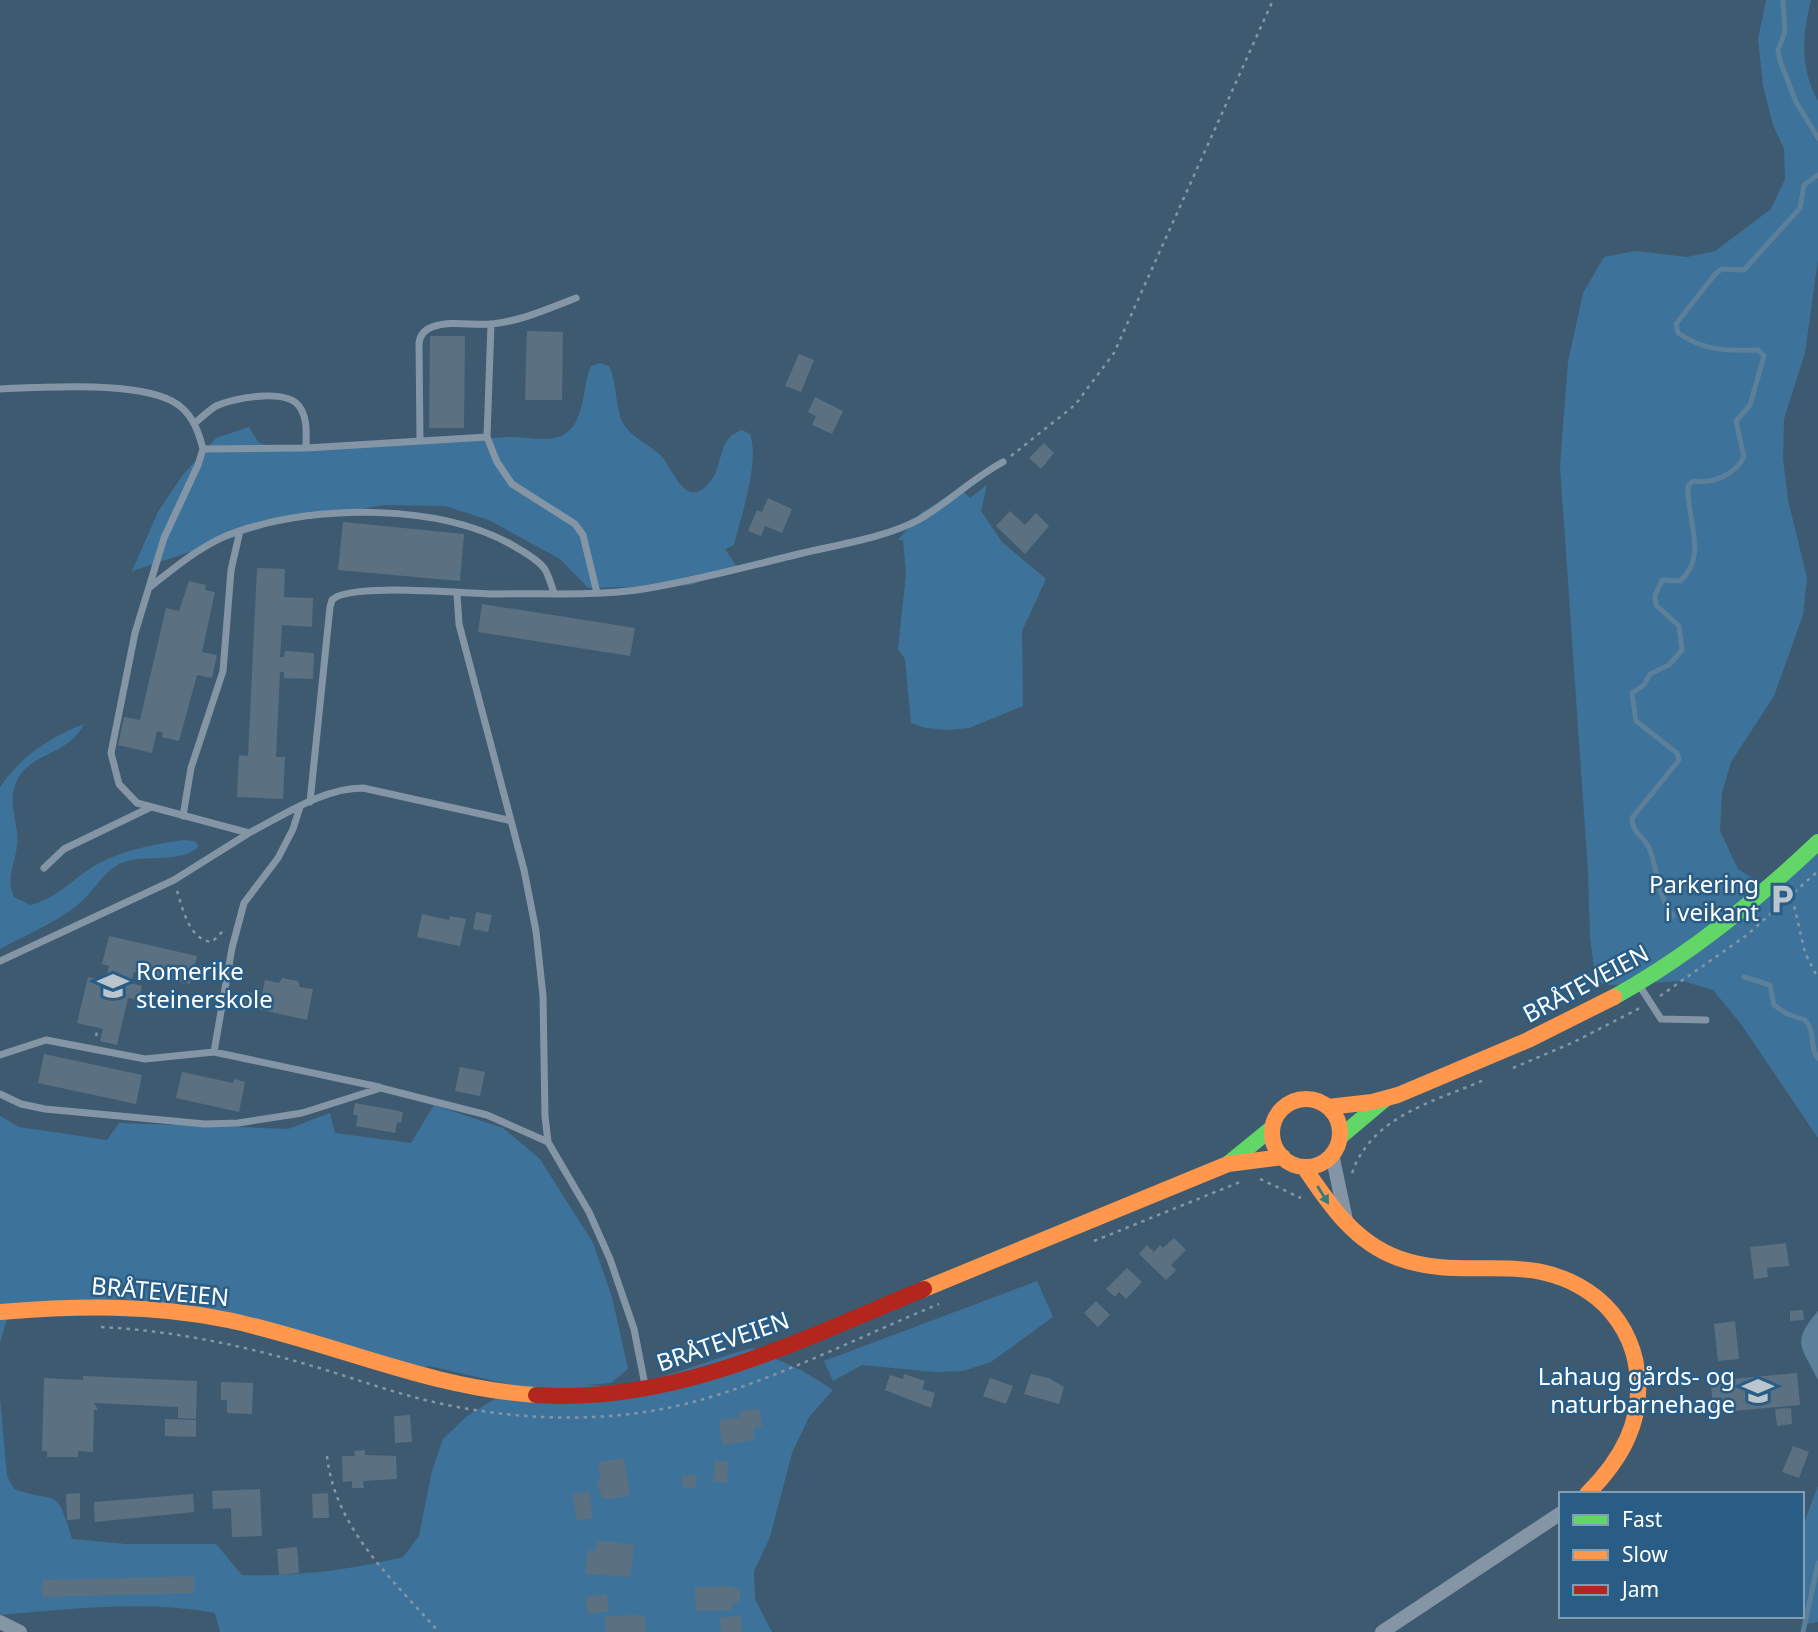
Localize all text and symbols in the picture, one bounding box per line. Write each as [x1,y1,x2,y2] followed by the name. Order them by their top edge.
[1649,867,1759,928] place label: Parkering i veikant
[1765,882,1799,916] parking icon: Parkering i veikant
[1516,936,1654,1030] street label: BRÅTEVEIEN
[136,954,273,1015] place label: Romerike steinerskole
[96,969,130,1003] school or university icon: Romerike steinerskole
[1316,1185,1329,1205] one-way arrow
[90,1268,230,1313] street label: BRÅTEVEIEN
[652,1302,793,1379] street label: BRÅTEVEIEN
[1538,1359,1735,1420] place label: Lahaug gårds- og naturbarnehage
[1741,1374,1775,1408] school or university icon: Lahaug gårds- og naturbarnehage
[1559,1492,1804,1618] legend
[1622,1505,1663,1533] text: Fast
[1622,1540,1668,1568] text: Slow
[1620,1575,1659,1603] text: Jam

